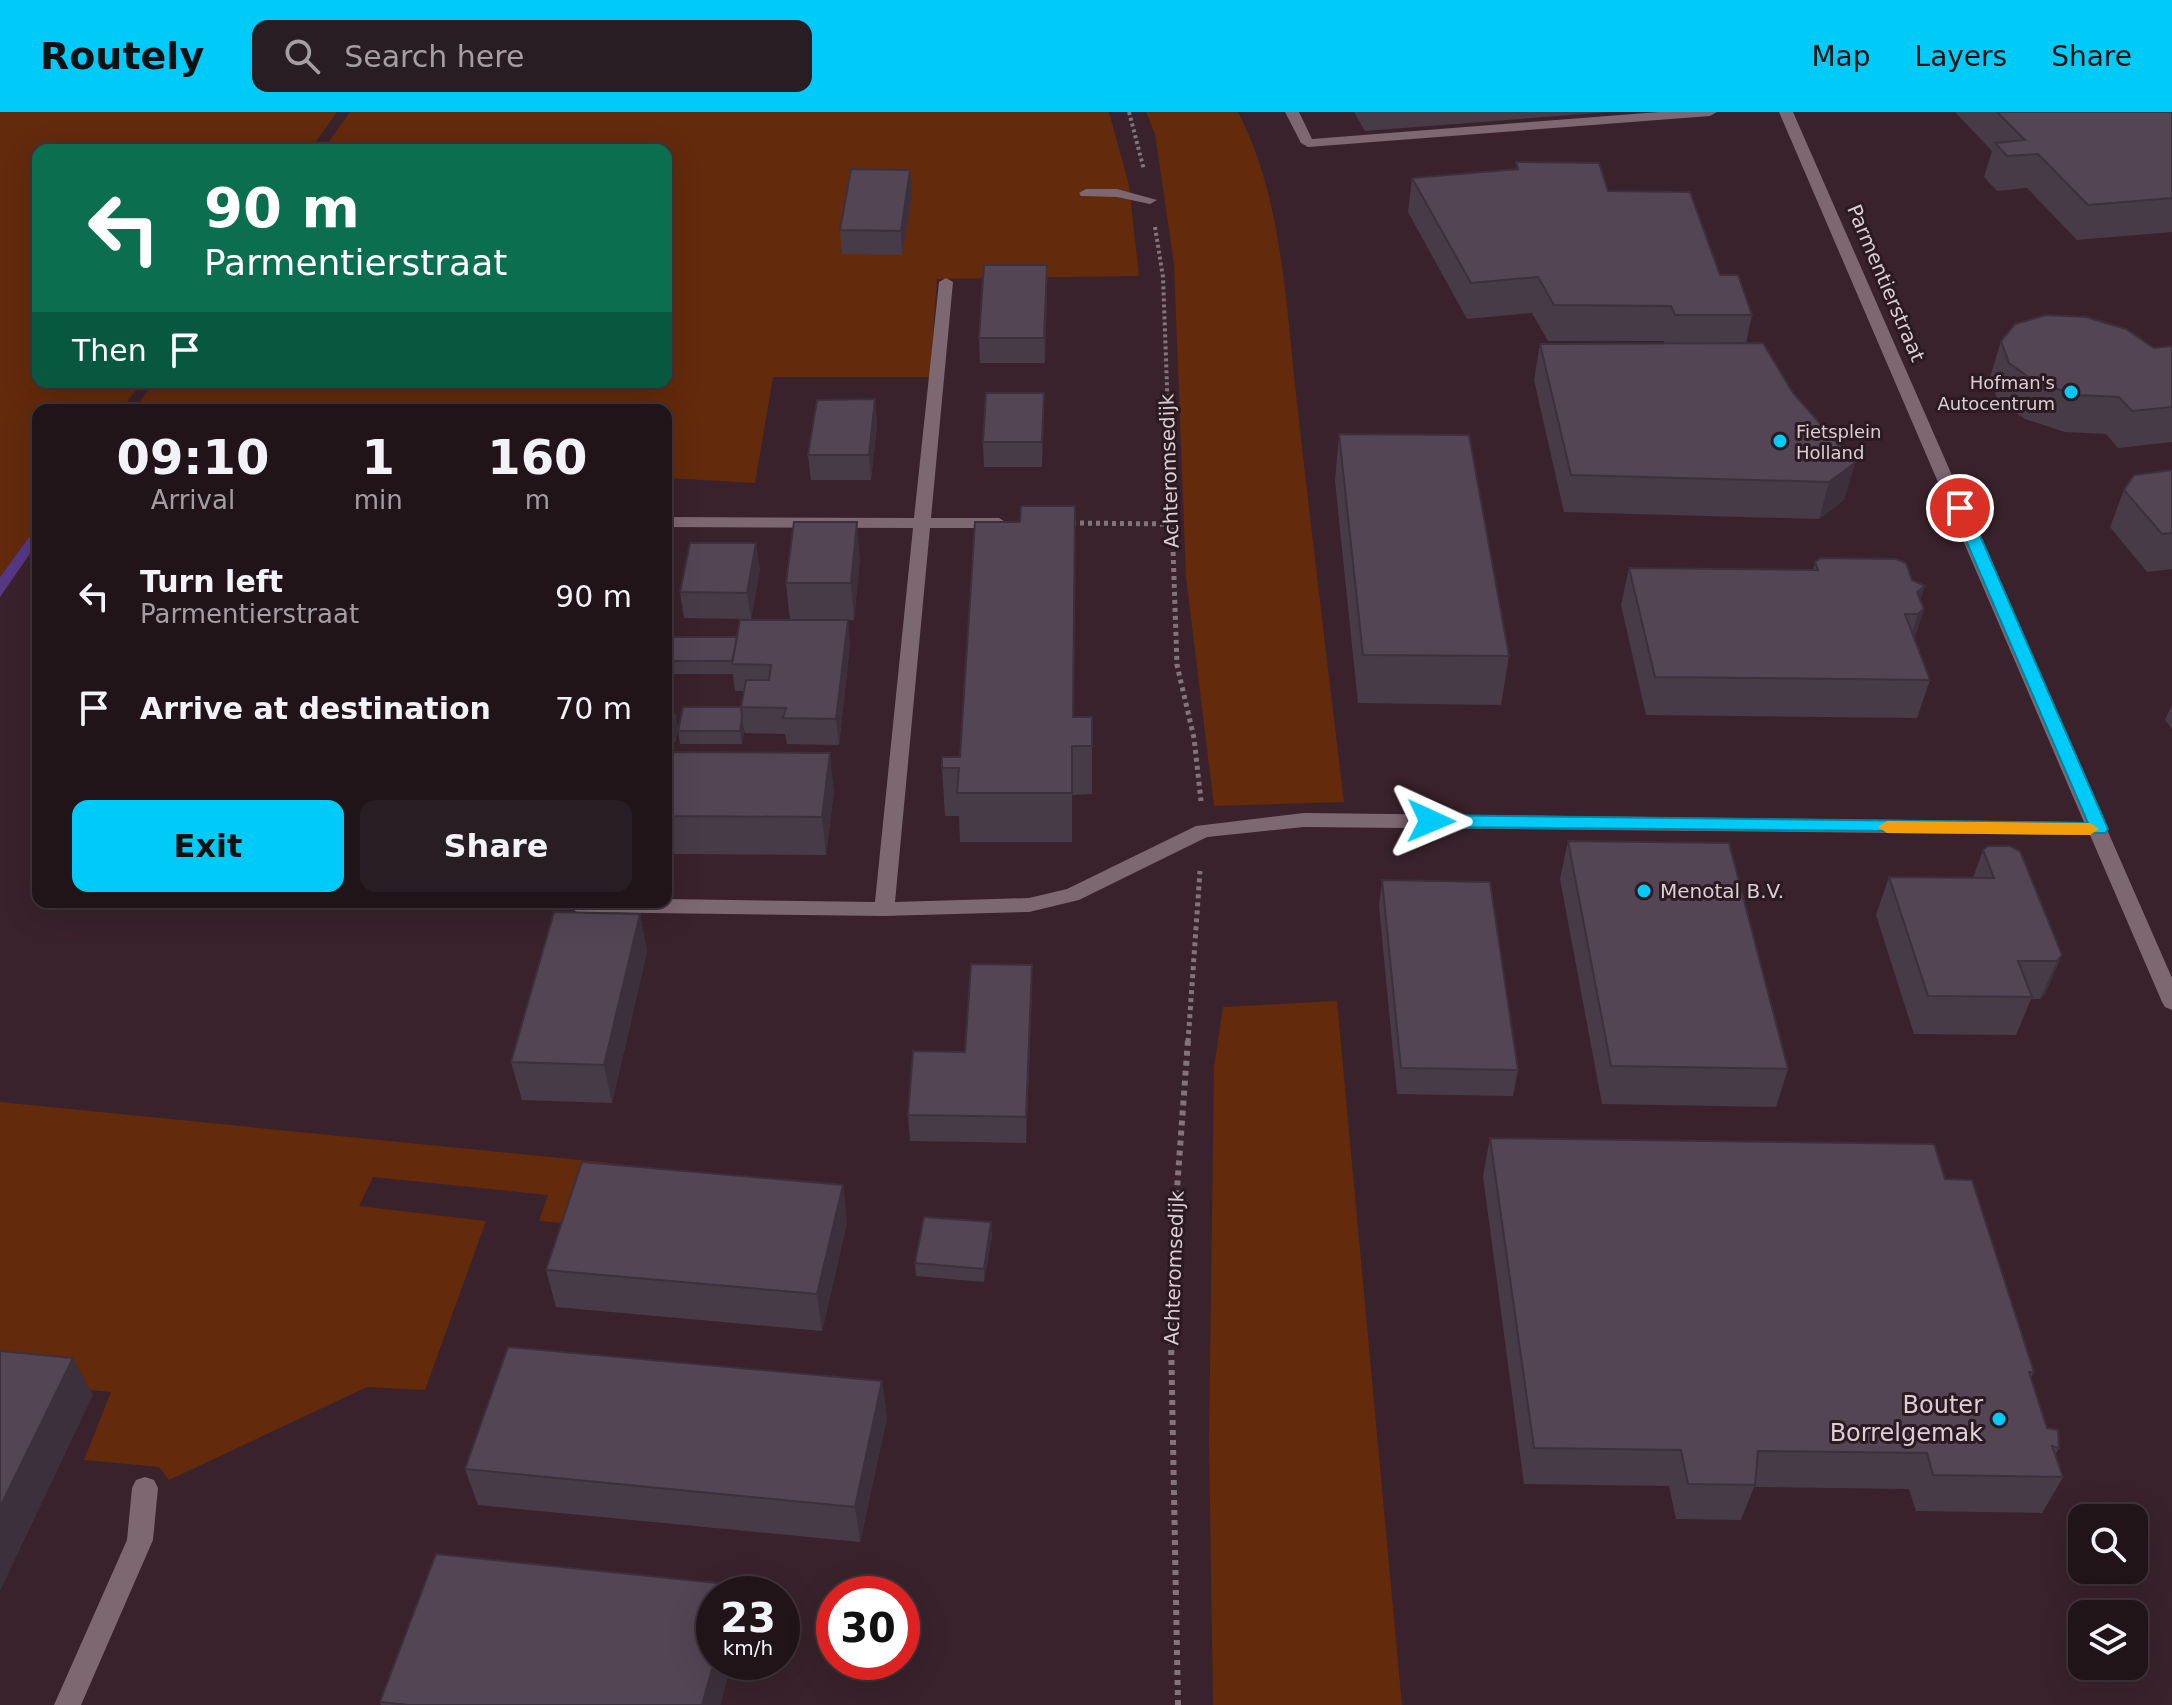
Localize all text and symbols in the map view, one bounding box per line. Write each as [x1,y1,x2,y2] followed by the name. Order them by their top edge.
[252,20,812,92] search box
[40,34,204,78] text: Routely
[280,34,324,78] icon: search
[344,39,524,74] text: Search here
[1811,40,1871,73] text: Map
[1915,40,2007,73] text: Layers
[2051,40,2132,73] text: Share
[204,175,360,240] text: 90 m
[72,176,176,280] icon: left
[1842,201,1930,365] street label: Parmentierstraat
[204,242,507,283] text: Parmentierstraat
[163,328,207,372] icon: arrive
[72,333,147,368] text: Then
[1937,372,2055,414] place label: Hofman's Autocentrum
[2062,383,2080,401] marker: Hofman's Autocentrum
[1154,393,1184,549] street label: Achteromsedijk
[1796,421,1881,463] place label: Fietsplein Holland
[116,429,269,485] text: 09:10
[362,429,395,485] text: 1
[487,429,587,485] text: 160
[1771,432,1789,450] marker: Fietsplein Holland
[1926,474,1994,542] pin
[151,485,235,515] text: Arrival
[354,485,403,515] text: min
[525,485,550,515] text: m
[1938,486,1982,530] icon: arrive
[140,564,283,599] text: Turn left
[72,574,116,618] icon: left
[555,579,632,614] text: 90 m
[140,599,359,629] text: Parmentierstraat
[72,686,116,730] icon: arrive
[140,691,491,726] text: Arrive at destination
[555,691,632,726] text: 70 m
[1389,779,1473,863] position arrow
[72,800,344,892] button: Exit
[360,800,632,892] button: Share
[1660,879,1784,903] place label: Menotal B.V.
[1635,882,1653,900] marker: Menotal B.V.
[1159,1190,1189,1346] street label: Achteromsedijk
[1830,1391,1983,1447] place label: Bouter Borrelgemak
[1990,1410,2008,1428] marker: Bouter Borrelgemak
[2068,1504,2148,1680] map controls
[2068,1504,2148,1584] button: search
[816,1576,920,1680] speed limit sign: 30
[720,1595,776,1641] text: 23
[2068,1600,2148,1680] button: layers
[723,1636,773,1660] text: km/h

